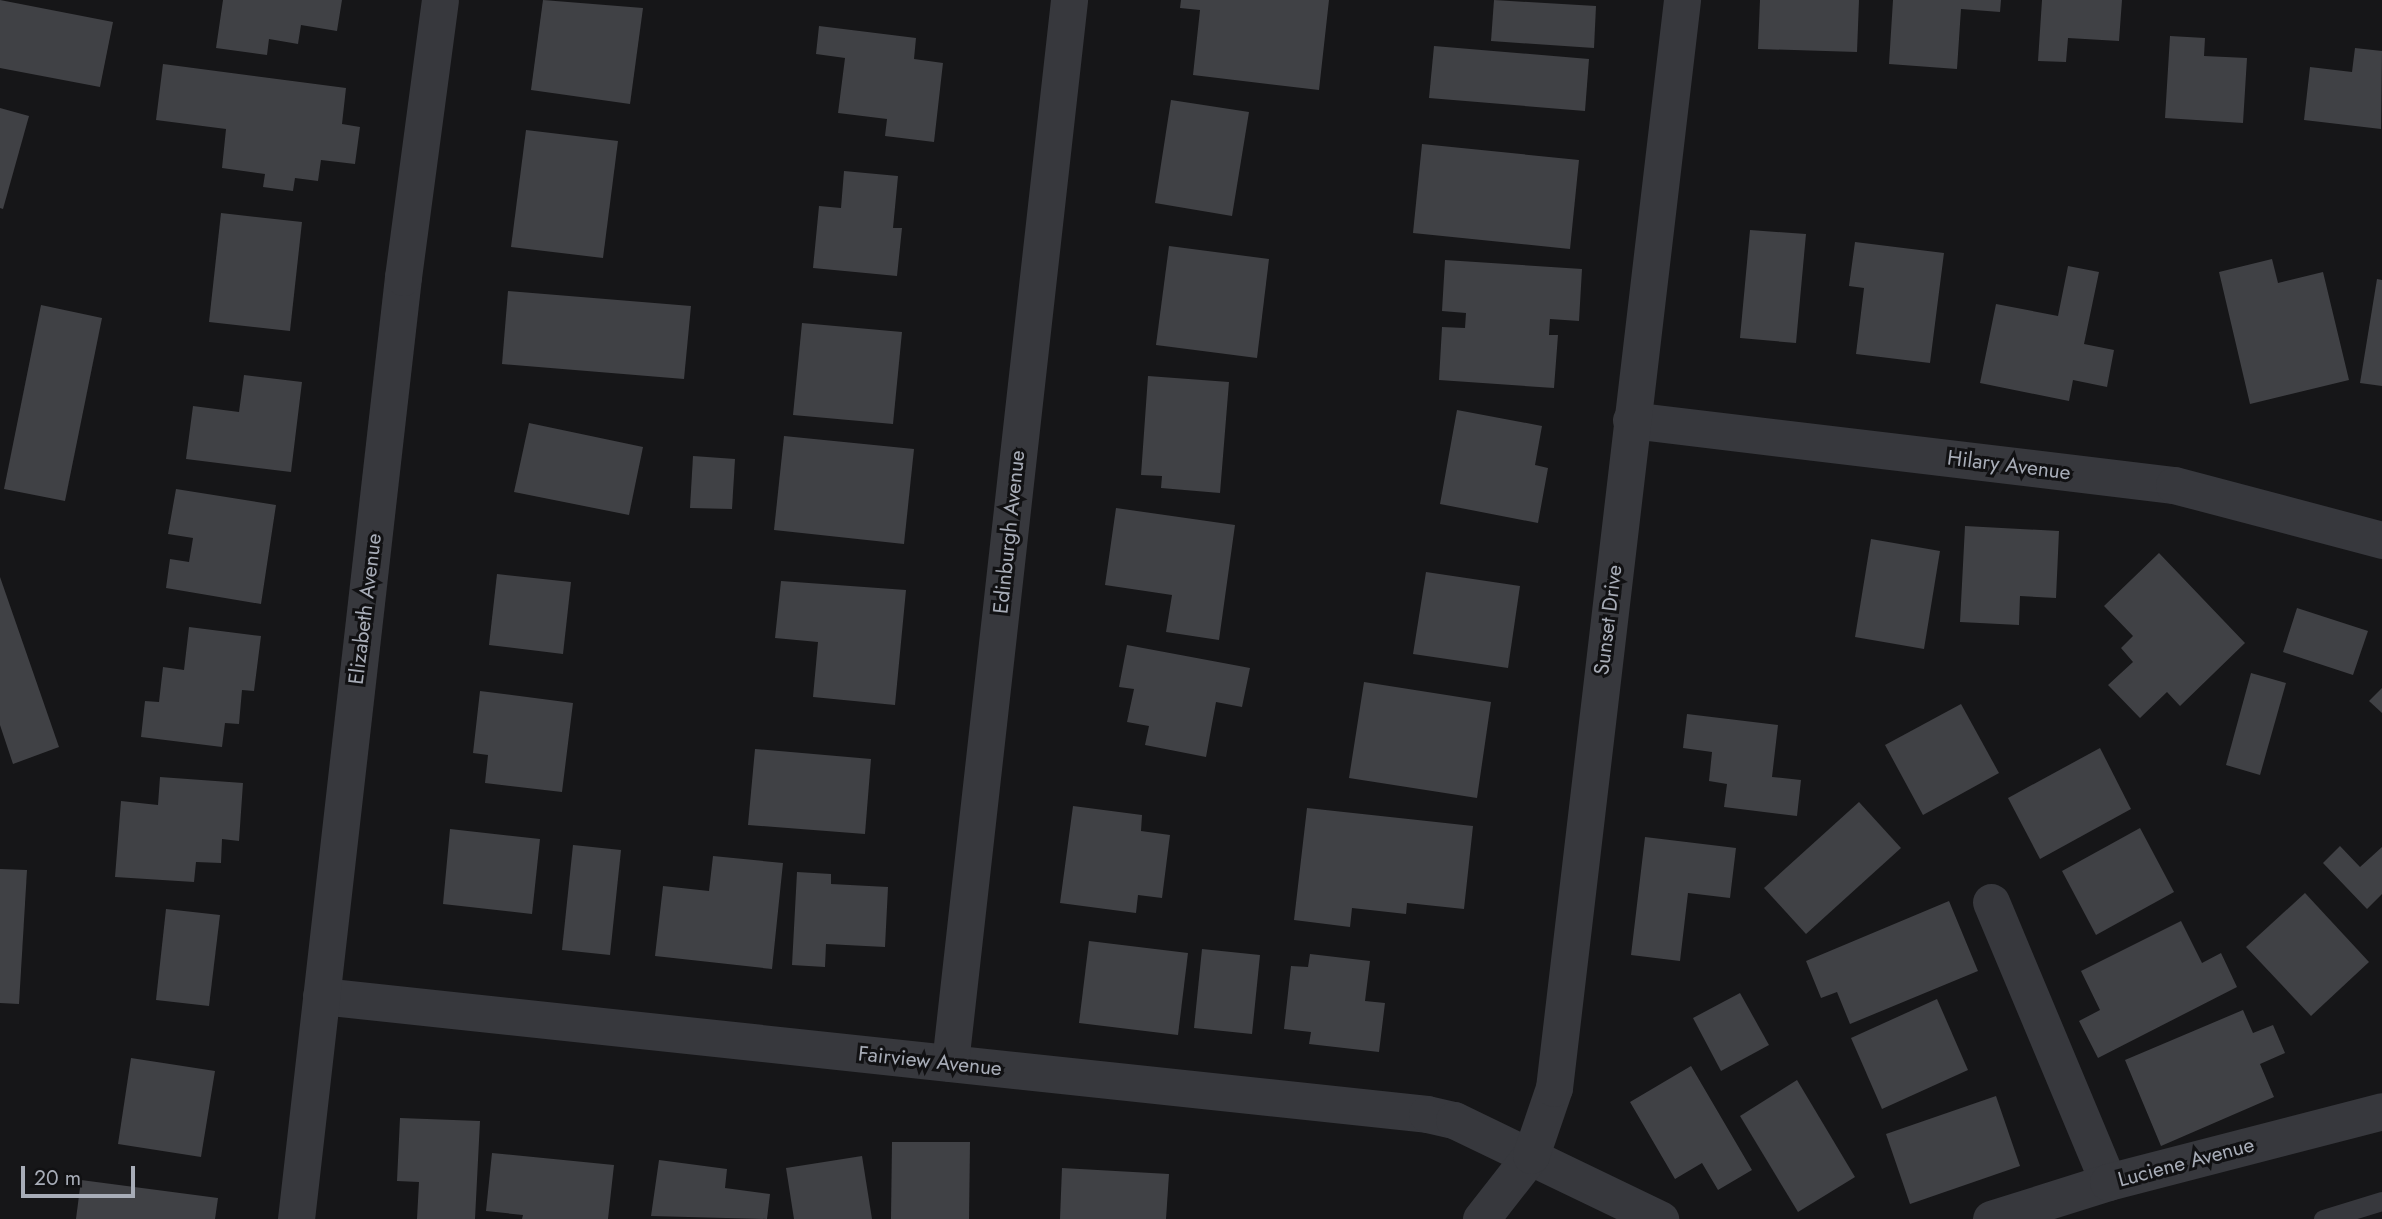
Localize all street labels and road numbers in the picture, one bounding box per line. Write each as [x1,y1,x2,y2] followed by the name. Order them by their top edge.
[1946,445,2072,485] street label: Hilary Avenue
[988,449,1030,615] street label: Edinburgh Avenue
[343,532,387,686] street label: Elizabeth Avenue
[1589,563,1627,677] street label: Sunset Drive
[857,1041,1003,1081] street label: Fairview Avenue
[2115,1132,2257,1192] street label: Luciene Avenue

